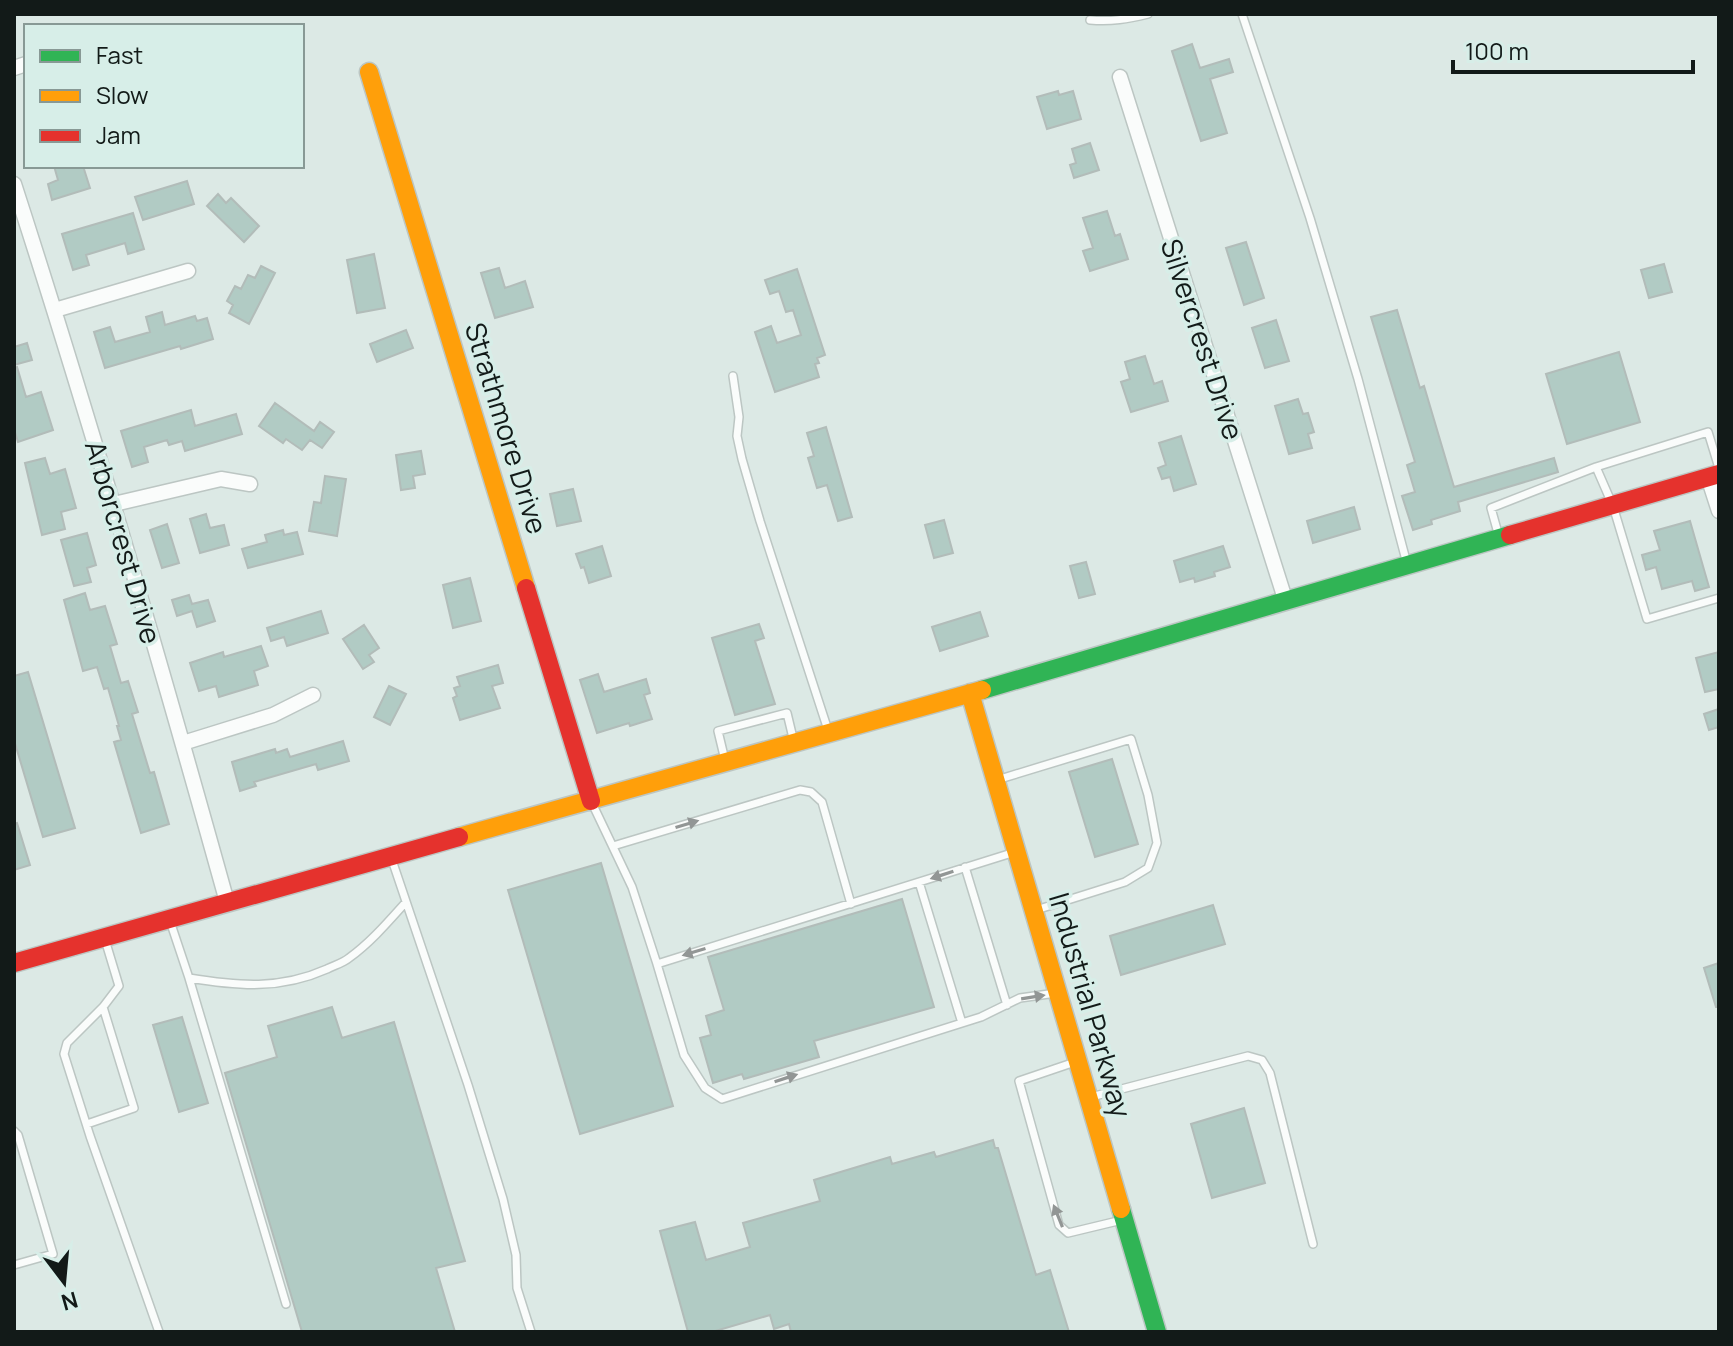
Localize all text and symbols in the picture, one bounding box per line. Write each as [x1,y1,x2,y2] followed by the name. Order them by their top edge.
[24,24,304,168] legend
[1453,24,1693,74] scale bar
[1465,34,1529,67] text: 100 m
[96,38,143,71] text: Fast
[96,78,149,111] text: Slow
[96,118,141,151] text: Jam
[1153,234,1253,444] street label: Silvercrest Drive
[457,318,557,538] street label: Strathmore Drive
[77,436,171,648] street label: Arborcrest Drive
[676,817,700,830] one-way arrow
[930,869,954,881] one-way arrow
[1041,888,1141,1122] street label: Industrial Parkway
[682,947,706,959] one-way arrow
[1020,990,1045,1003] one-way arrow
[774,1071,798,1084] one-way arrow
[1052,1204,1065,1228] one-way arrow
[24,1242,104,1322] north arrow
[58,1285,81,1318] text: N

